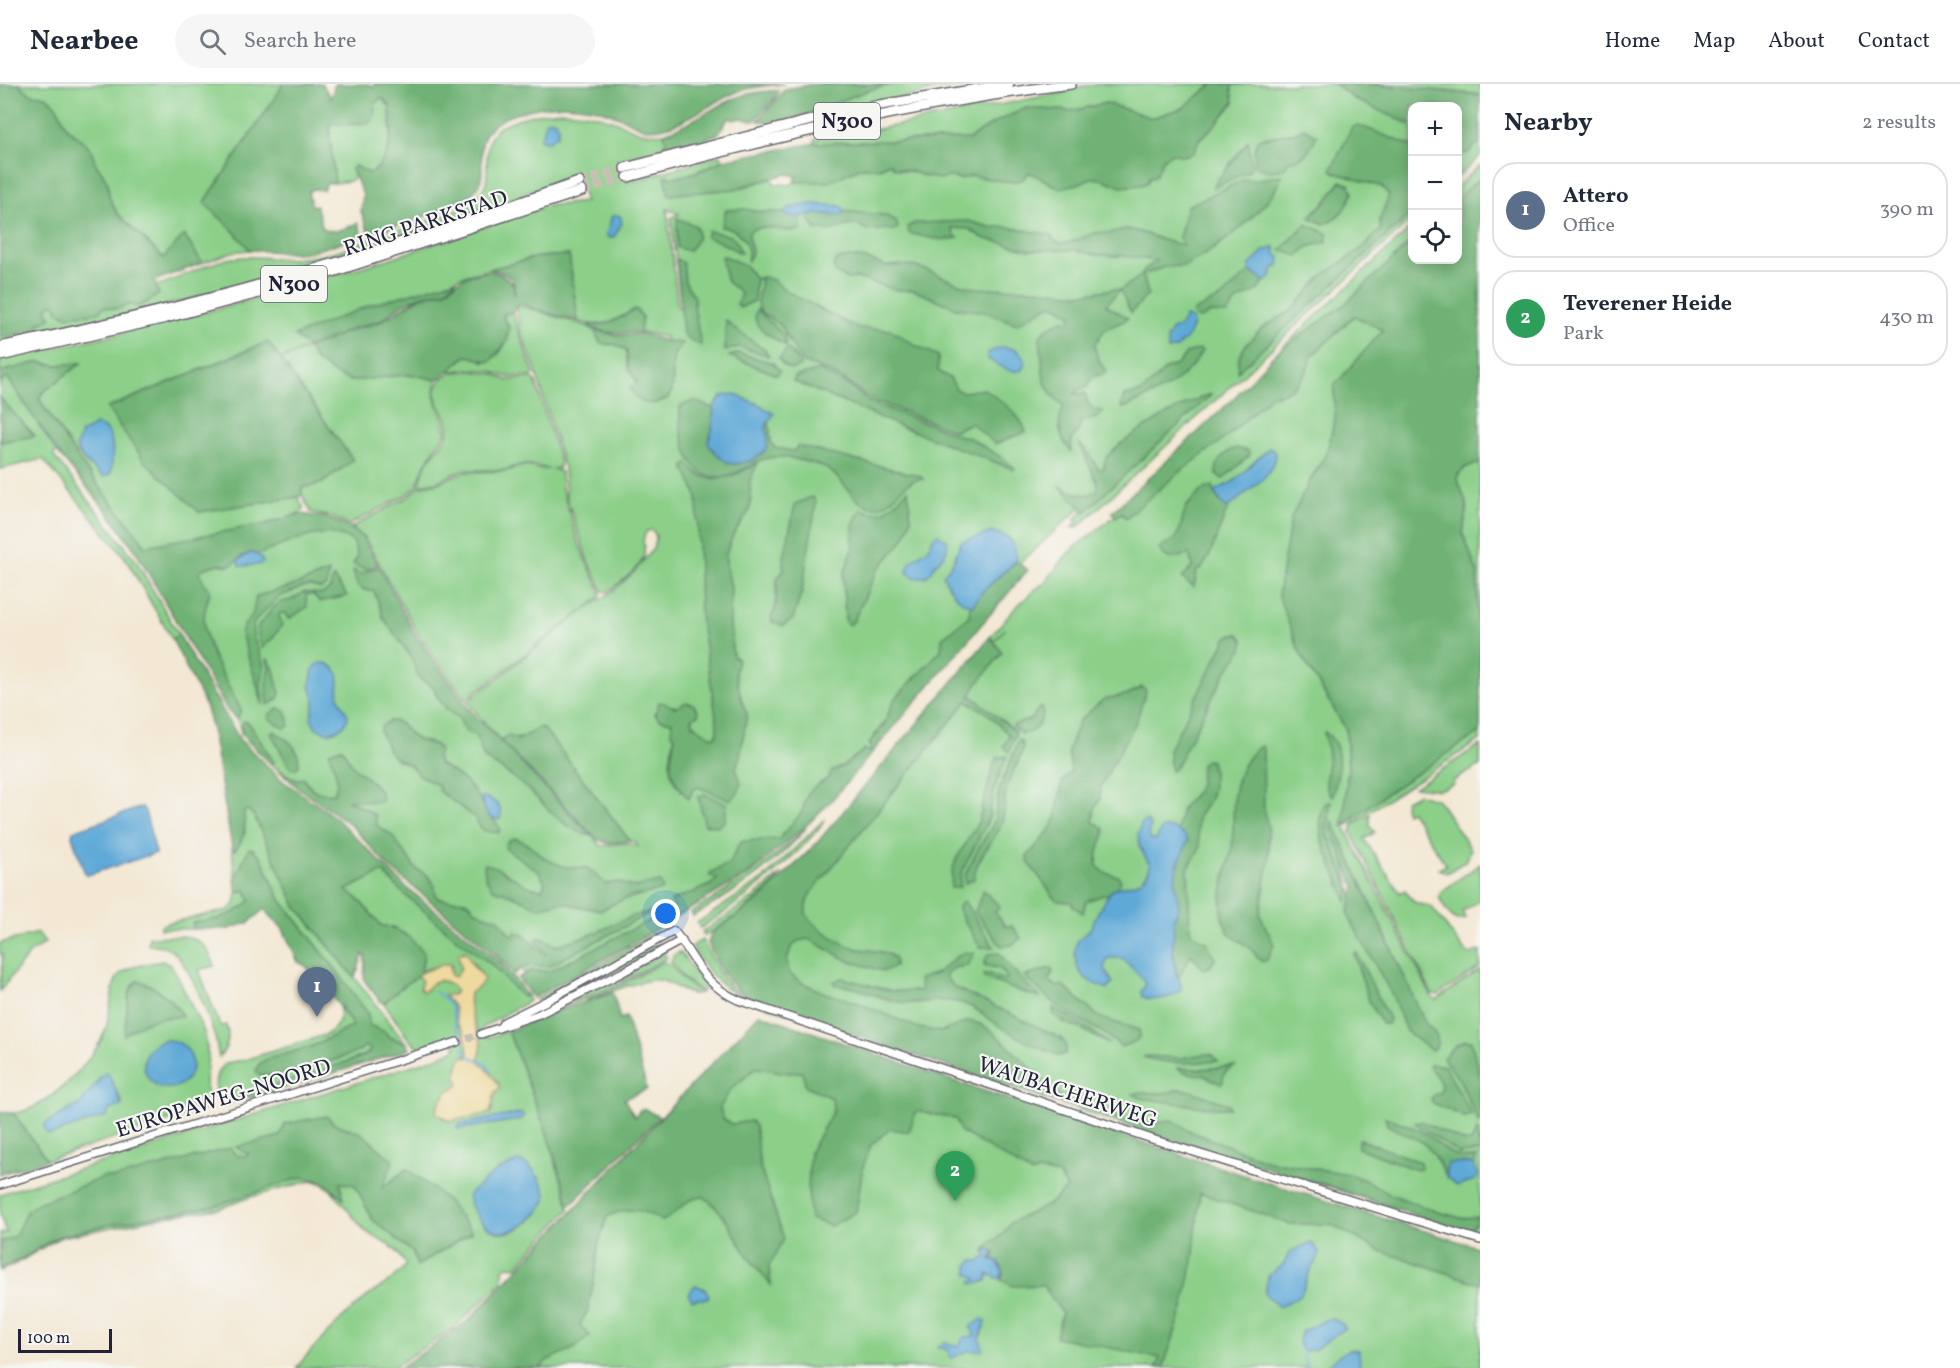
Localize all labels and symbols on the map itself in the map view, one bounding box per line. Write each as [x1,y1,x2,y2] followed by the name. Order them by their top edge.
[814,103,880,139] road number: N300
[340,183,512,266] street label: RING PARKSTAD
[261,266,327,302] road number: N300
[651,899,680,928] your location
[298,968,336,1017] pin: 1
[974,1050,1161,1137] street label: WAUBACHERWEG
[112,1052,335,1147] street label: EUROPAWEG-NOORD
[936,1152,974,1201] pin: 2
[18,1326,112,1354] scale bar

